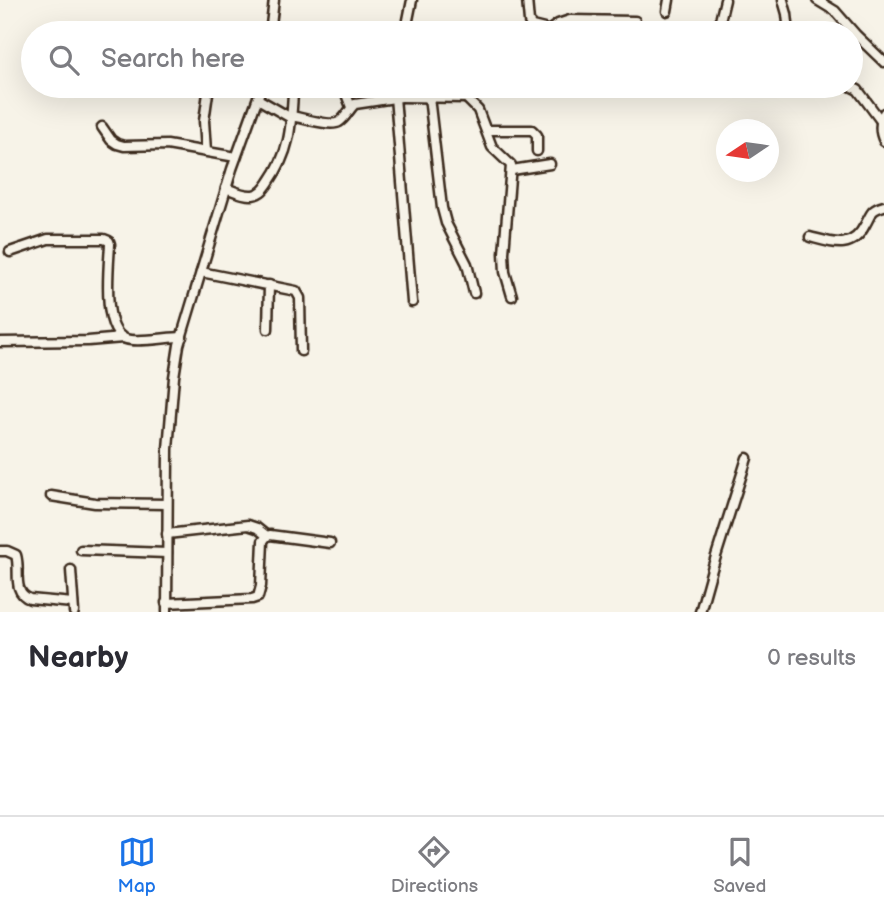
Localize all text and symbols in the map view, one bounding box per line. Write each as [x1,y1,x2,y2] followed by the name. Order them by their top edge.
[21,21,863,98] search box
[45,41,83,79] icon: search
[101,44,245,75] text: Search here
[716,119,779,182] north arrow
[28,640,128,676] text: Nearby
[767,644,856,672] text: 0 results
[118,833,156,898] tab: Map
[391,833,478,898] tab: Directions
[713,833,766,898] tab: Saved

